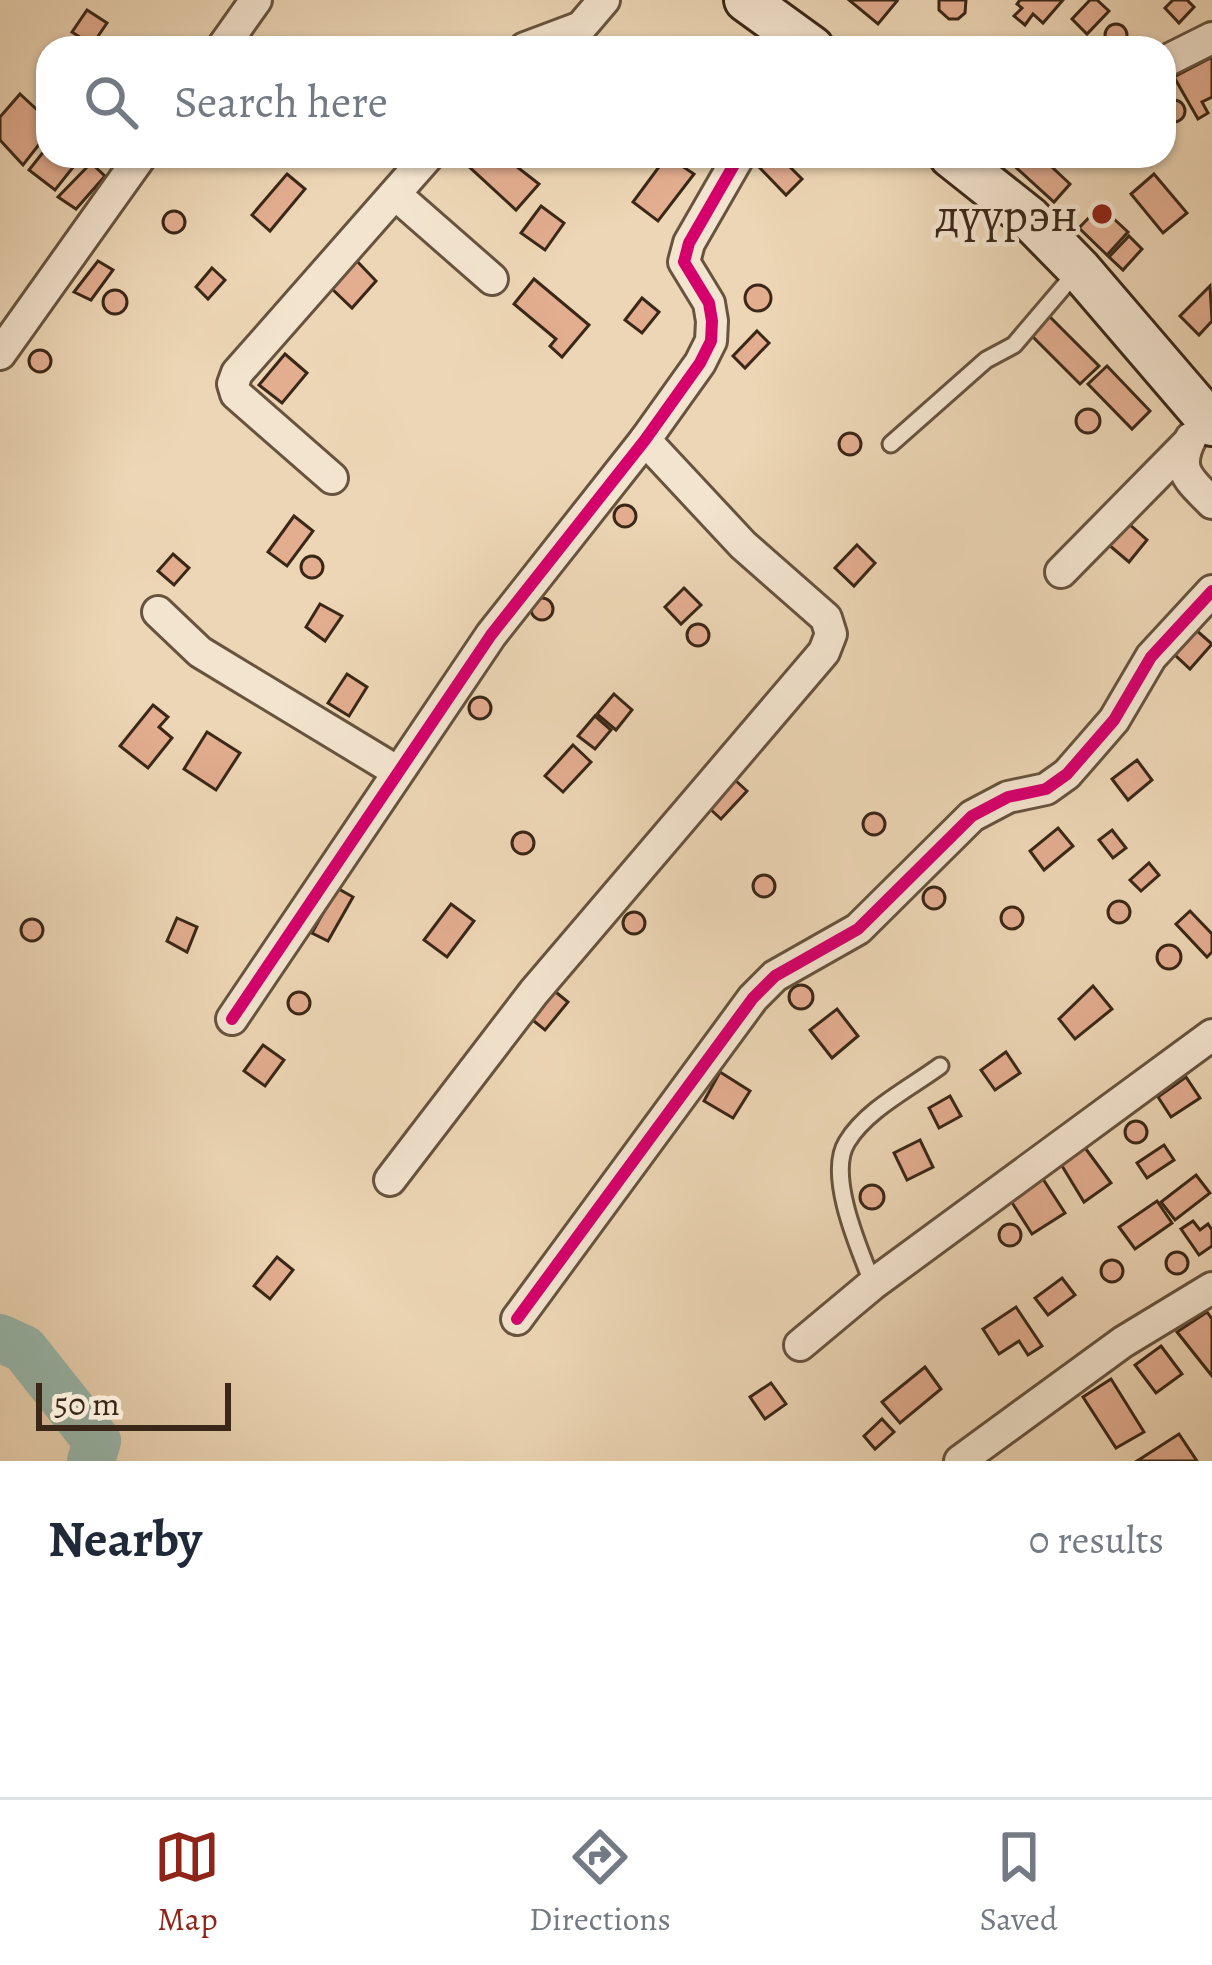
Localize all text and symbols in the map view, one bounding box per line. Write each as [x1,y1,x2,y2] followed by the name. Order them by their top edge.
[36,36,1176,168] search box
[78,69,144,135] icon: search
[174,71,388,133] text: Search here
[935,182,1078,248] place label: дүүрэн
[1089,201,1115,227] marker: дүүрэн
[36,1377,231,1430] scale bar
[54,1381,120,1426] text: 50 m
[48,1504,202,1574] text: Nearby
[1029,1513,1164,1566] text: 0 results
[154,1824,220,1941] tab: Map
[529,1824,671,1941] tab: Directions
[979,1824,1058,1941] tab: Saved

